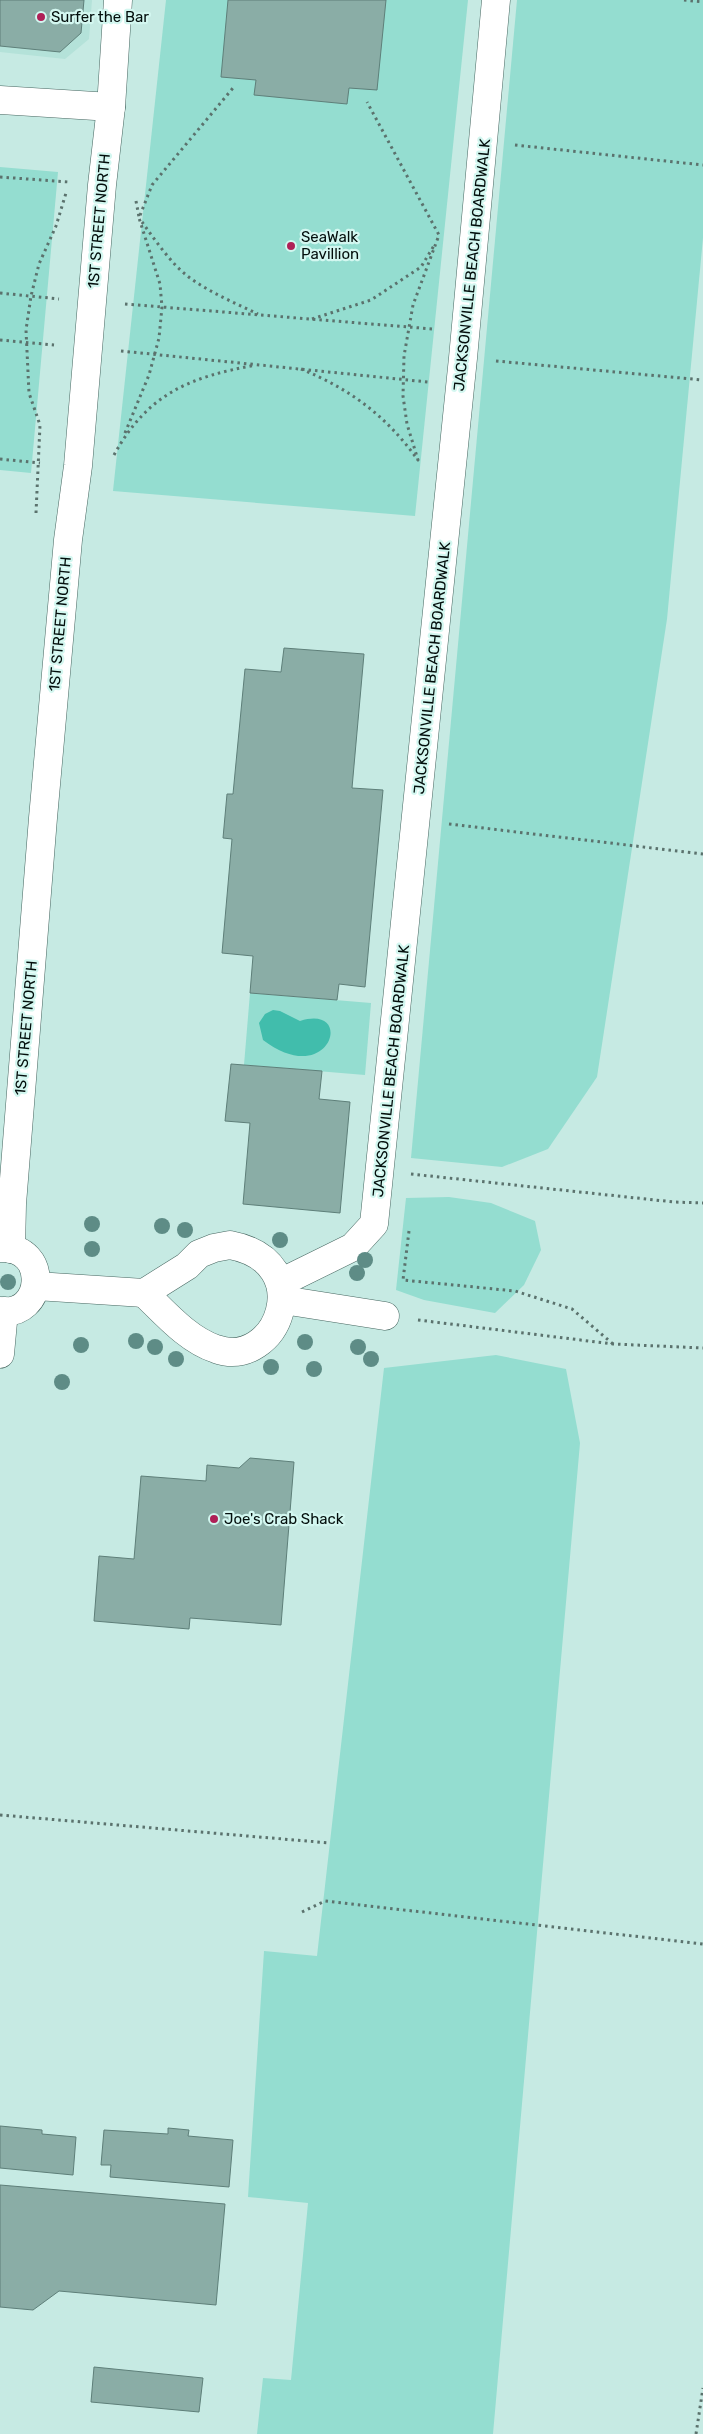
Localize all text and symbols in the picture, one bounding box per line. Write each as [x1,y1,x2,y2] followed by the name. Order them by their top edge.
[51,8,149,26] place label: Surfer the Bar
[35,11,47,23] marker: Surfer the Bar
[450,138,494,392] street label: JACKSONVILLE BEACH BOARDWALK
[84,153,114,289] street label: 1ST STREET NORTH
[301,228,359,263] place label: SeaWalk Pavillion
[285,240,297,252] marker: SeaWalk Pavillion
[410,541,454,795] street label: JACKSONVILLE BEACH BOARDWALK
[45,556,75,692] street label: 1ST STREET NORTH
[369,944,413,1198] street label: JACKSONVILLE BEACH BOARDWALK
[11,960,41,1096] street label: 1ST STREET NORTH
[224,1510,344,1528] place label: Joe's Crab Shack
[208,1513,220,1525] marker: Joe's Crab Shack

